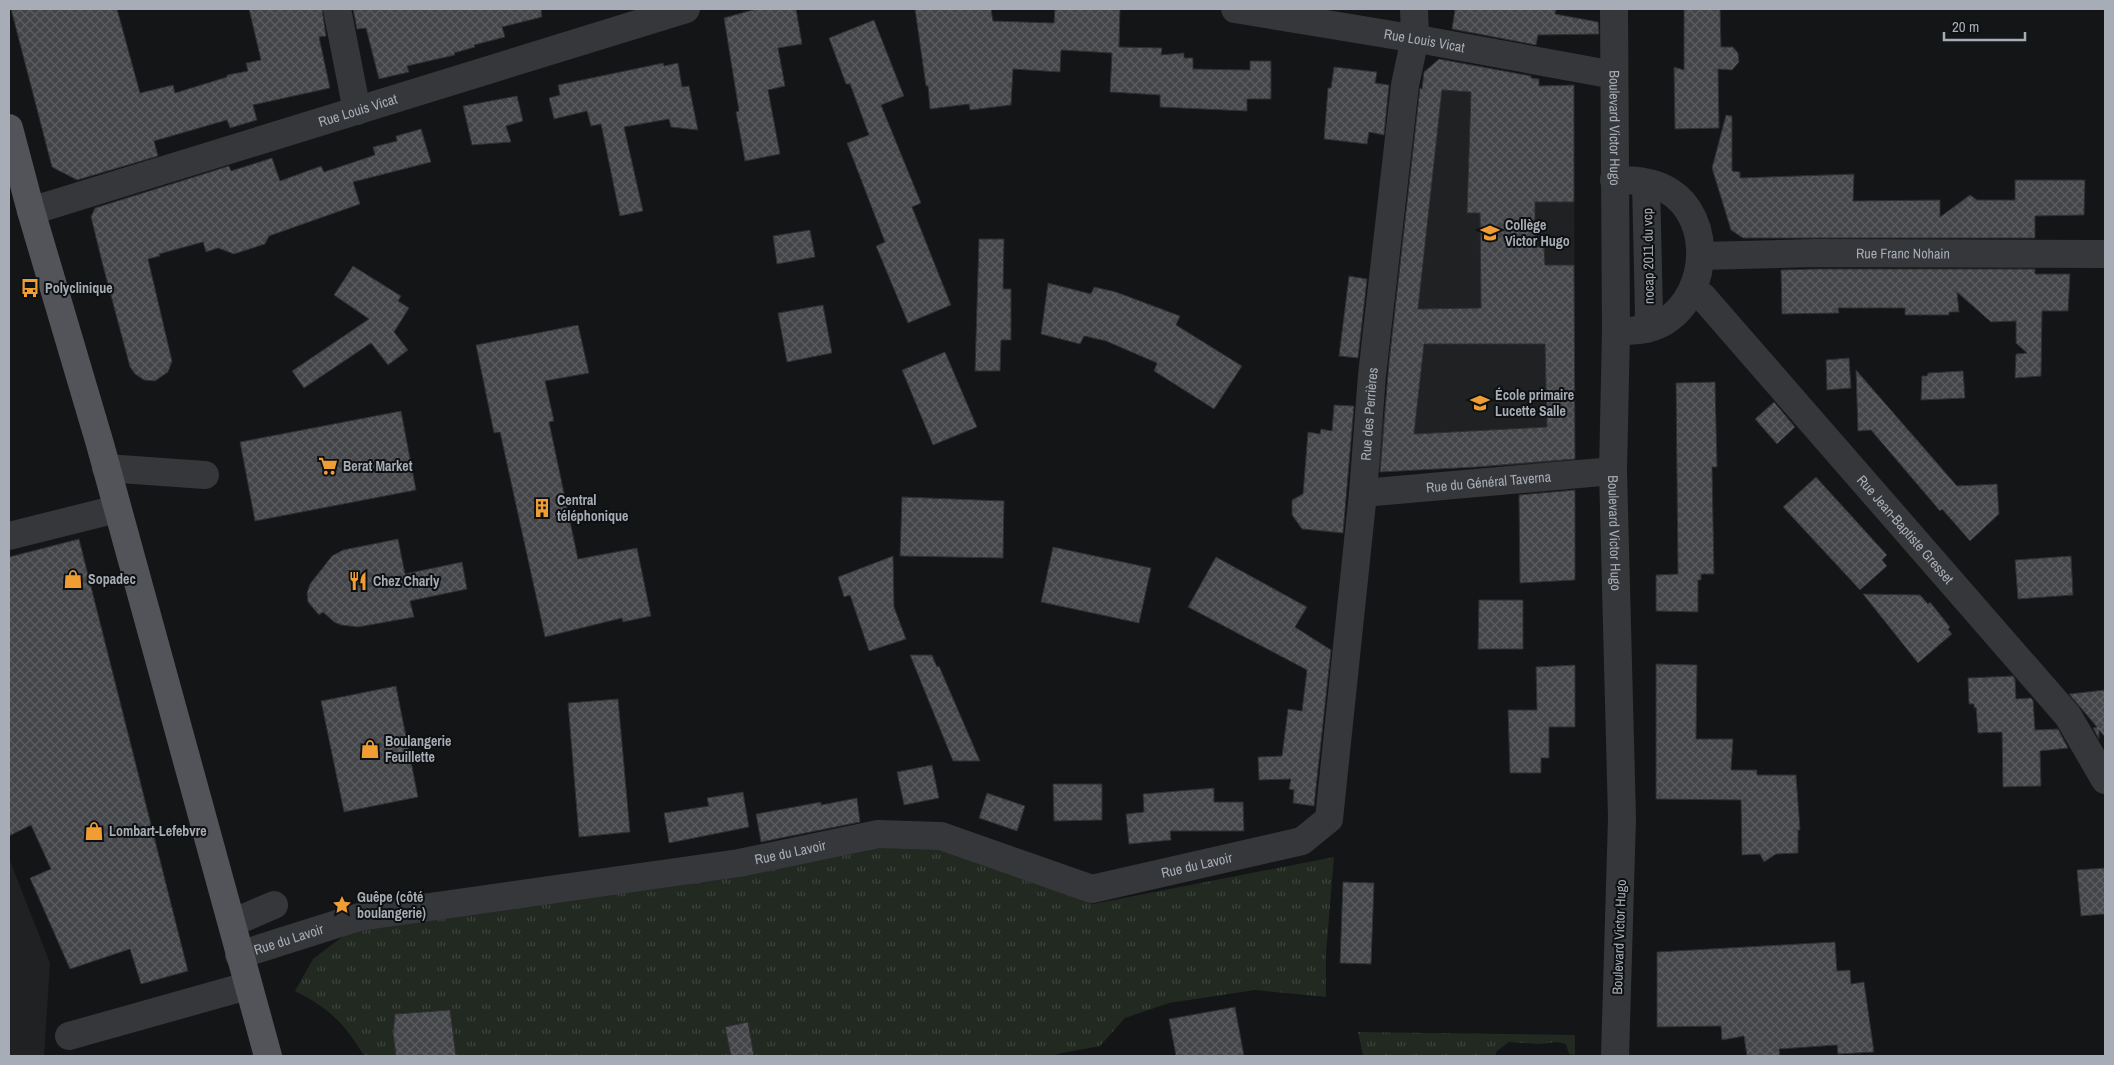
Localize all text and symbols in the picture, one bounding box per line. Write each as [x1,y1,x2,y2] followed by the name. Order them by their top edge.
[1944,10,2025,42] scale bar
[1952,16,1979,37] text: 20 m
[1383,25,1466,56] street label: Rue Louis Vicat
[1605,70,1624,186] street label: Boulevard Victor Hugo
[316,90,399,131] street label: Rue Louis Vicat
[1638,208,1658,304] street label: nocap 2011 du vcp
[1505,216,1570,250] place label: Collège Victor Hugo
[1479,222,1501,244] school or university icon: Collège Victor Hugo
[1856,244,1950,262] street label: Rue Franc Nohain
[19,277,41,299] bus stop icon: Polyclinique
[45,279,113,297] place label: Polyclinique
[1357,366,1382,461] street label: Rue des Perrières
[1495,386,1574,420] place label: École primaire Lucette Salle
[1469,392,1491,414] school or university icon: École primaire Lucette Salle
[317,455,339,477] supermarket icon: Berat Market
[343,457,413,475] place label: Berat Market
[1425,467,1552,496] street label: Rue du Général Taverna
[1853,471,1958,588] street label: Rue Jean-Baptiste Gresset
[1604,475,1625,591] street label: Boulevard Victor Hugo
[557,491,628,525] place label: Central téléphonique
[531,497,553,519] building icon: Central téléphonique
[62,568,84,590] shop icon: Sopadec
[88,570,136,588] place label: Sopadec
[347,570,369,592] restaurant icon: Chez Charly
[373,572,440,590] place label: Chez Charly
[385,732,451,766] place label: Boulangerie Feuillette
[359,738,381,760] shop icon: Boulangerie Feuillette
[83,820,105,842] shop icon: Lombart-Lefebvre
[109,822,207,840] place label: Lombart-Lefebvre
[753,836,828,869] street label: Rue du Lavoir
[1159,848,1234,882] street label: Rue du Lavoir
[1608,879,1630,995] street label: Boulevard Victor Hugo
[357,888,426,922] place label: Guêpe (côté boulangerie)
[331,894,353,916] place icon: Guêpe (côté boulangerie)
[251,920,326,959] street label: Rue du Lavoir

